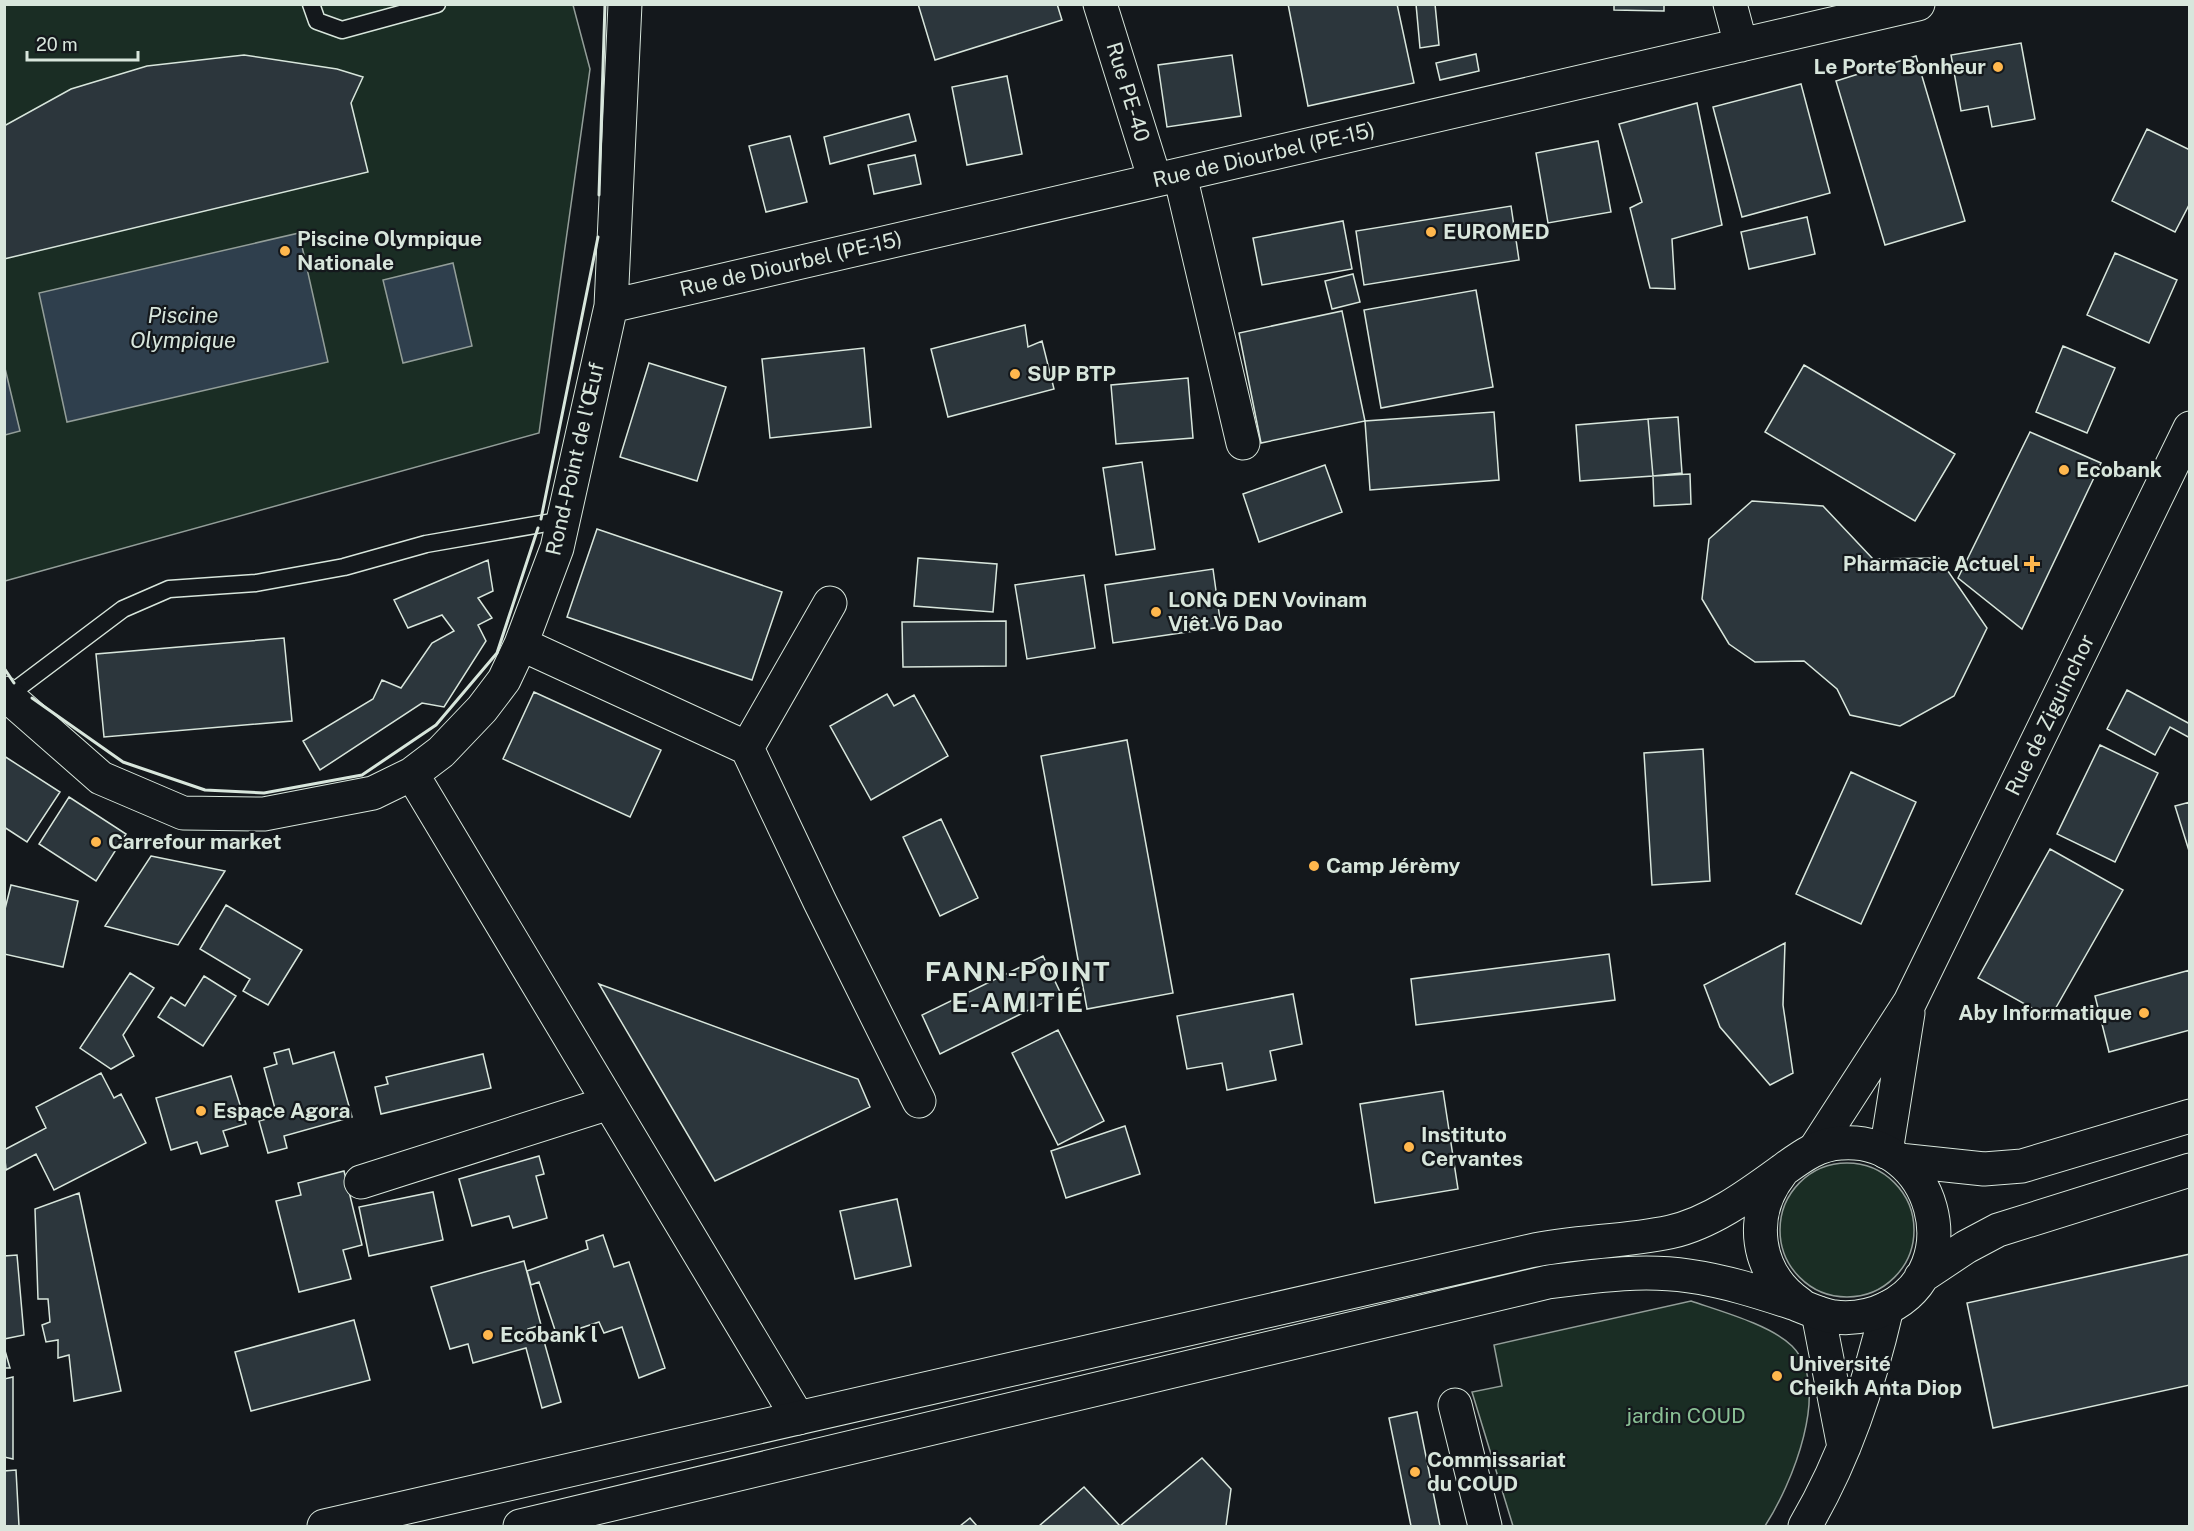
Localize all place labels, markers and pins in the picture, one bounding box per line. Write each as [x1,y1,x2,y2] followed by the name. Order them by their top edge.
[1813,54,1986,79] place label: Le Porte Bonheur
[1991,60,2005,74] marker: Le Porte Bonheur
[1443,219,1550,244] place label: EUROMED
[1424,225,1438,239] marker: EUROMED
[297,226,482,275] place label: Piscine Olympique Nationale
[278,244,292,258] marker: Piscine Olympique Nationale
[1027,361,1116,386] place label: SUP BTP
[1008,367,1022,381] marker: SUP BTP
[2076,457,2162,482] place label: Ecobank
[2057,463,2071,477] marker: Ecobank
[1843,551,2020,576] place label: Pharmacie Actuel
[2025,557,2039,571] marker: Pharmacie Actuel
[1168,587,1367,636] place label: LONG DEN Vovinam Viêt Võ Dao
[1149,605,1163,619] marker: LONG DEN Vovinam Viêt Võ Dao
[108,829,281,854] place label: Carrefour market
[89,835,103,849] marker: Carrefour market
[1326,853,1461,878] place label: Camp Jérèmy
[1307,859,1321,873] marker: Camp Jérèmy
[1958,1000,2132,1025] place label: Aby Informatique
[2137,1006,2151,1020] marker: Aby Informatique
[213,1098,350,1123] place label: Espace Agora
[194,1104,208,1118] marker: Espace Agora
[1421,1122,1523,1171] place label: Instituto Cervantes
[1402,1140,1416,1154] marker: Instituto Cervantes
[500,1322,598,1347] place label: Ecobank l
[481,1328,495,1342] marker: Ecobank l
[1789,1351,1962,1400] place label: Université Cheikh Anta Diop
[1770,1369,1784,1383] marker: Université Cheikh Anta Diop
[1427,1447,1566,1496] place label: Commissariat du COUD
[1408,1465,1422,1479] marker: Commissariat du COUD

